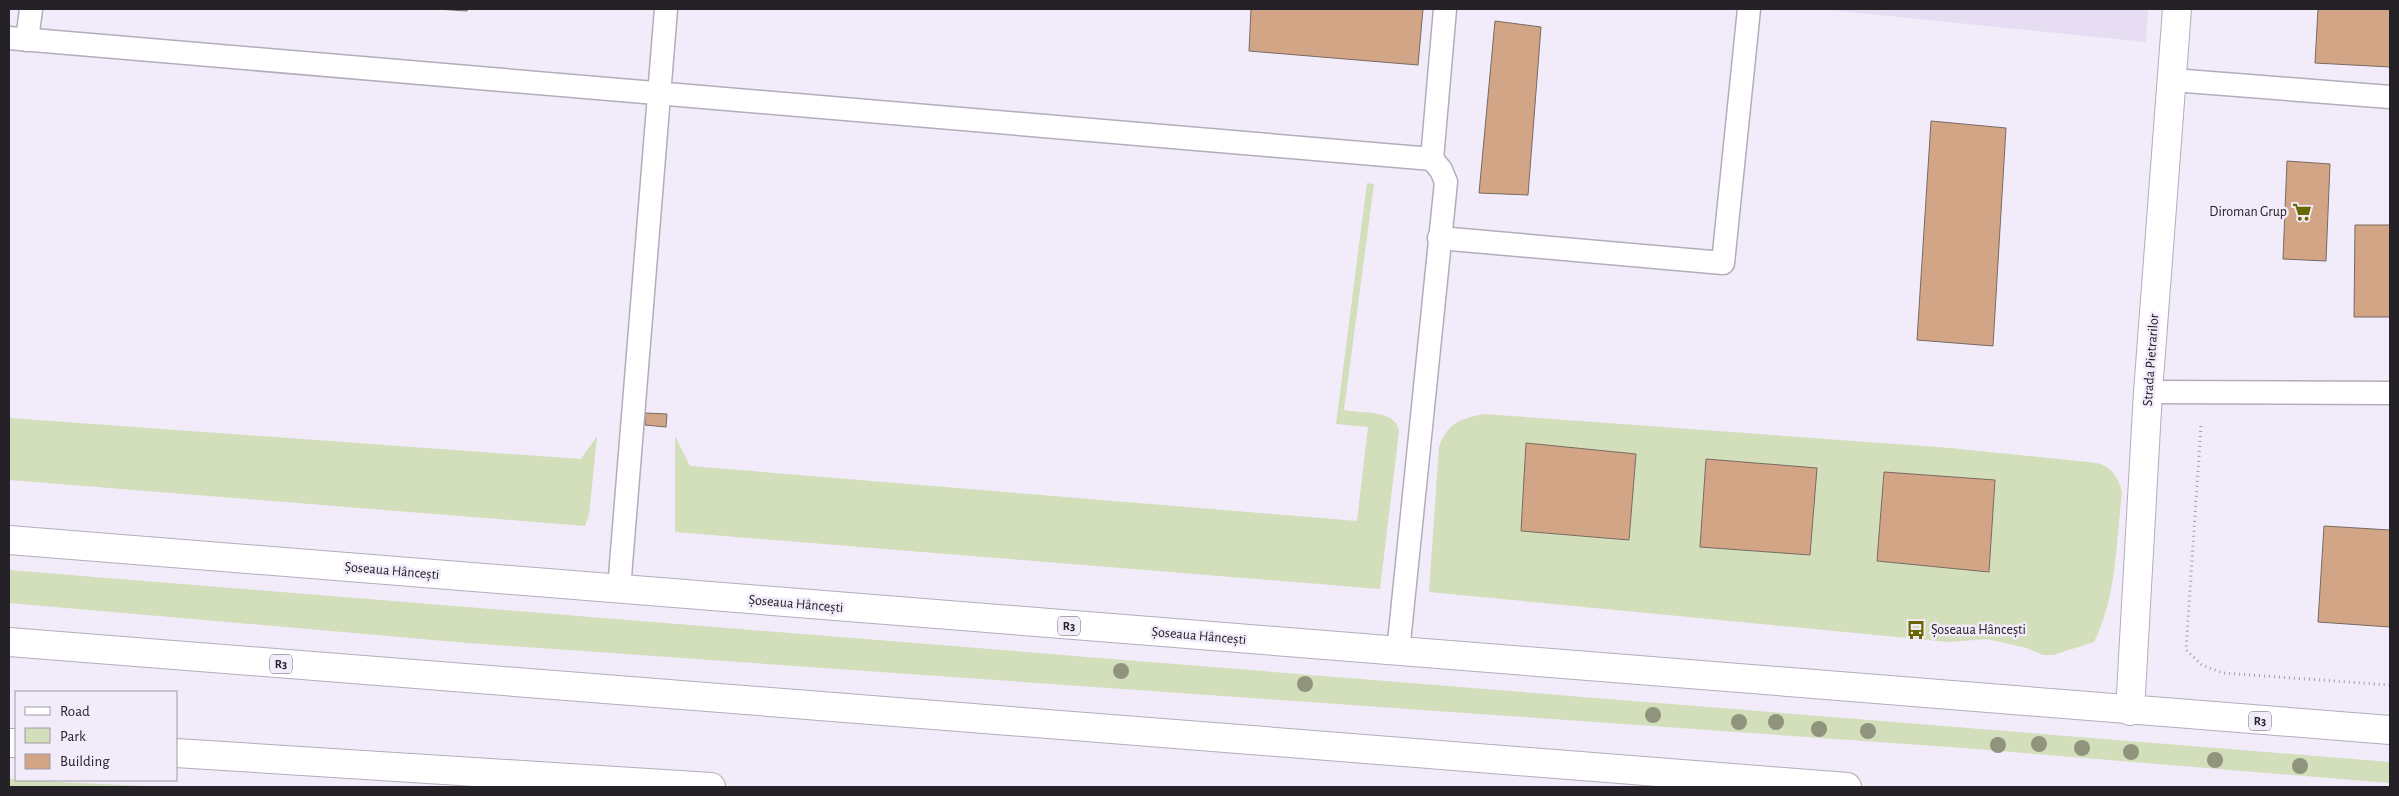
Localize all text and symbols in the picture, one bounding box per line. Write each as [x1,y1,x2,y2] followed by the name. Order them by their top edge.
[2291,201,2313,223] supermarket icon: Diroman Grup
[2209,205,2287,219] place label: Diroman Grup
[2141,313,2161,407] street label: Strada Pietrarilor
[344,560,440,583] street label: Șoseaua Hâncești
[748,593,844,616] street label: Șoseaua Hâncești
[1058,616,1080,636] road number: R3
[1905,619,1927,641] bus stop icon: Șoseaua Hâncești
[1931,623,2026,638] place label: Șoseaua Hâncești
[1151,625,1247,648] street label: Șoseaua Hâncești
[270,654,292,674] road number: R3
[15,691,178,781] legend
[60,704,90,719] text: Road
[2249,711,2271,730] road number: R3
[60,729,86,744] text: Park
[60,754,110,769] text: Building

